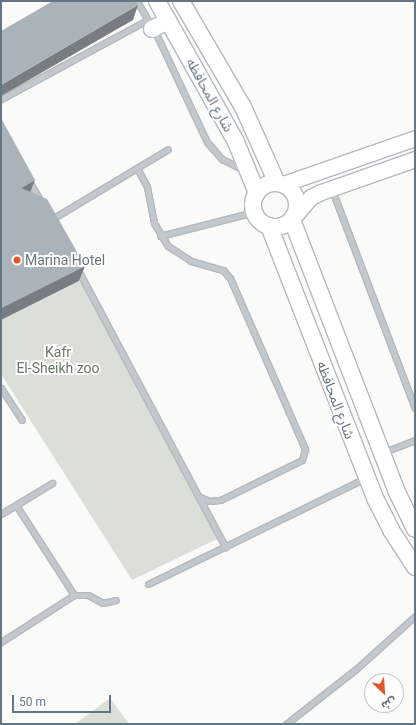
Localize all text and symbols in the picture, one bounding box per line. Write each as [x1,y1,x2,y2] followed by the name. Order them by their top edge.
[183,55,237,135] street label: شارع المحافظه
[25,252,105,268] place label: Marina Hotel
[12,255,22,265] marker: Marina Hotel
[16,344,100,376] park label: Kafr El-Sheikh zoo
[313,359,359,441] street label: شارع المحافظه
[364,673,404,713] north arrow
[14,687,113,713] scale bar
[379,694,398,712] text: ش
[19,695,46,709] text: 50 m

